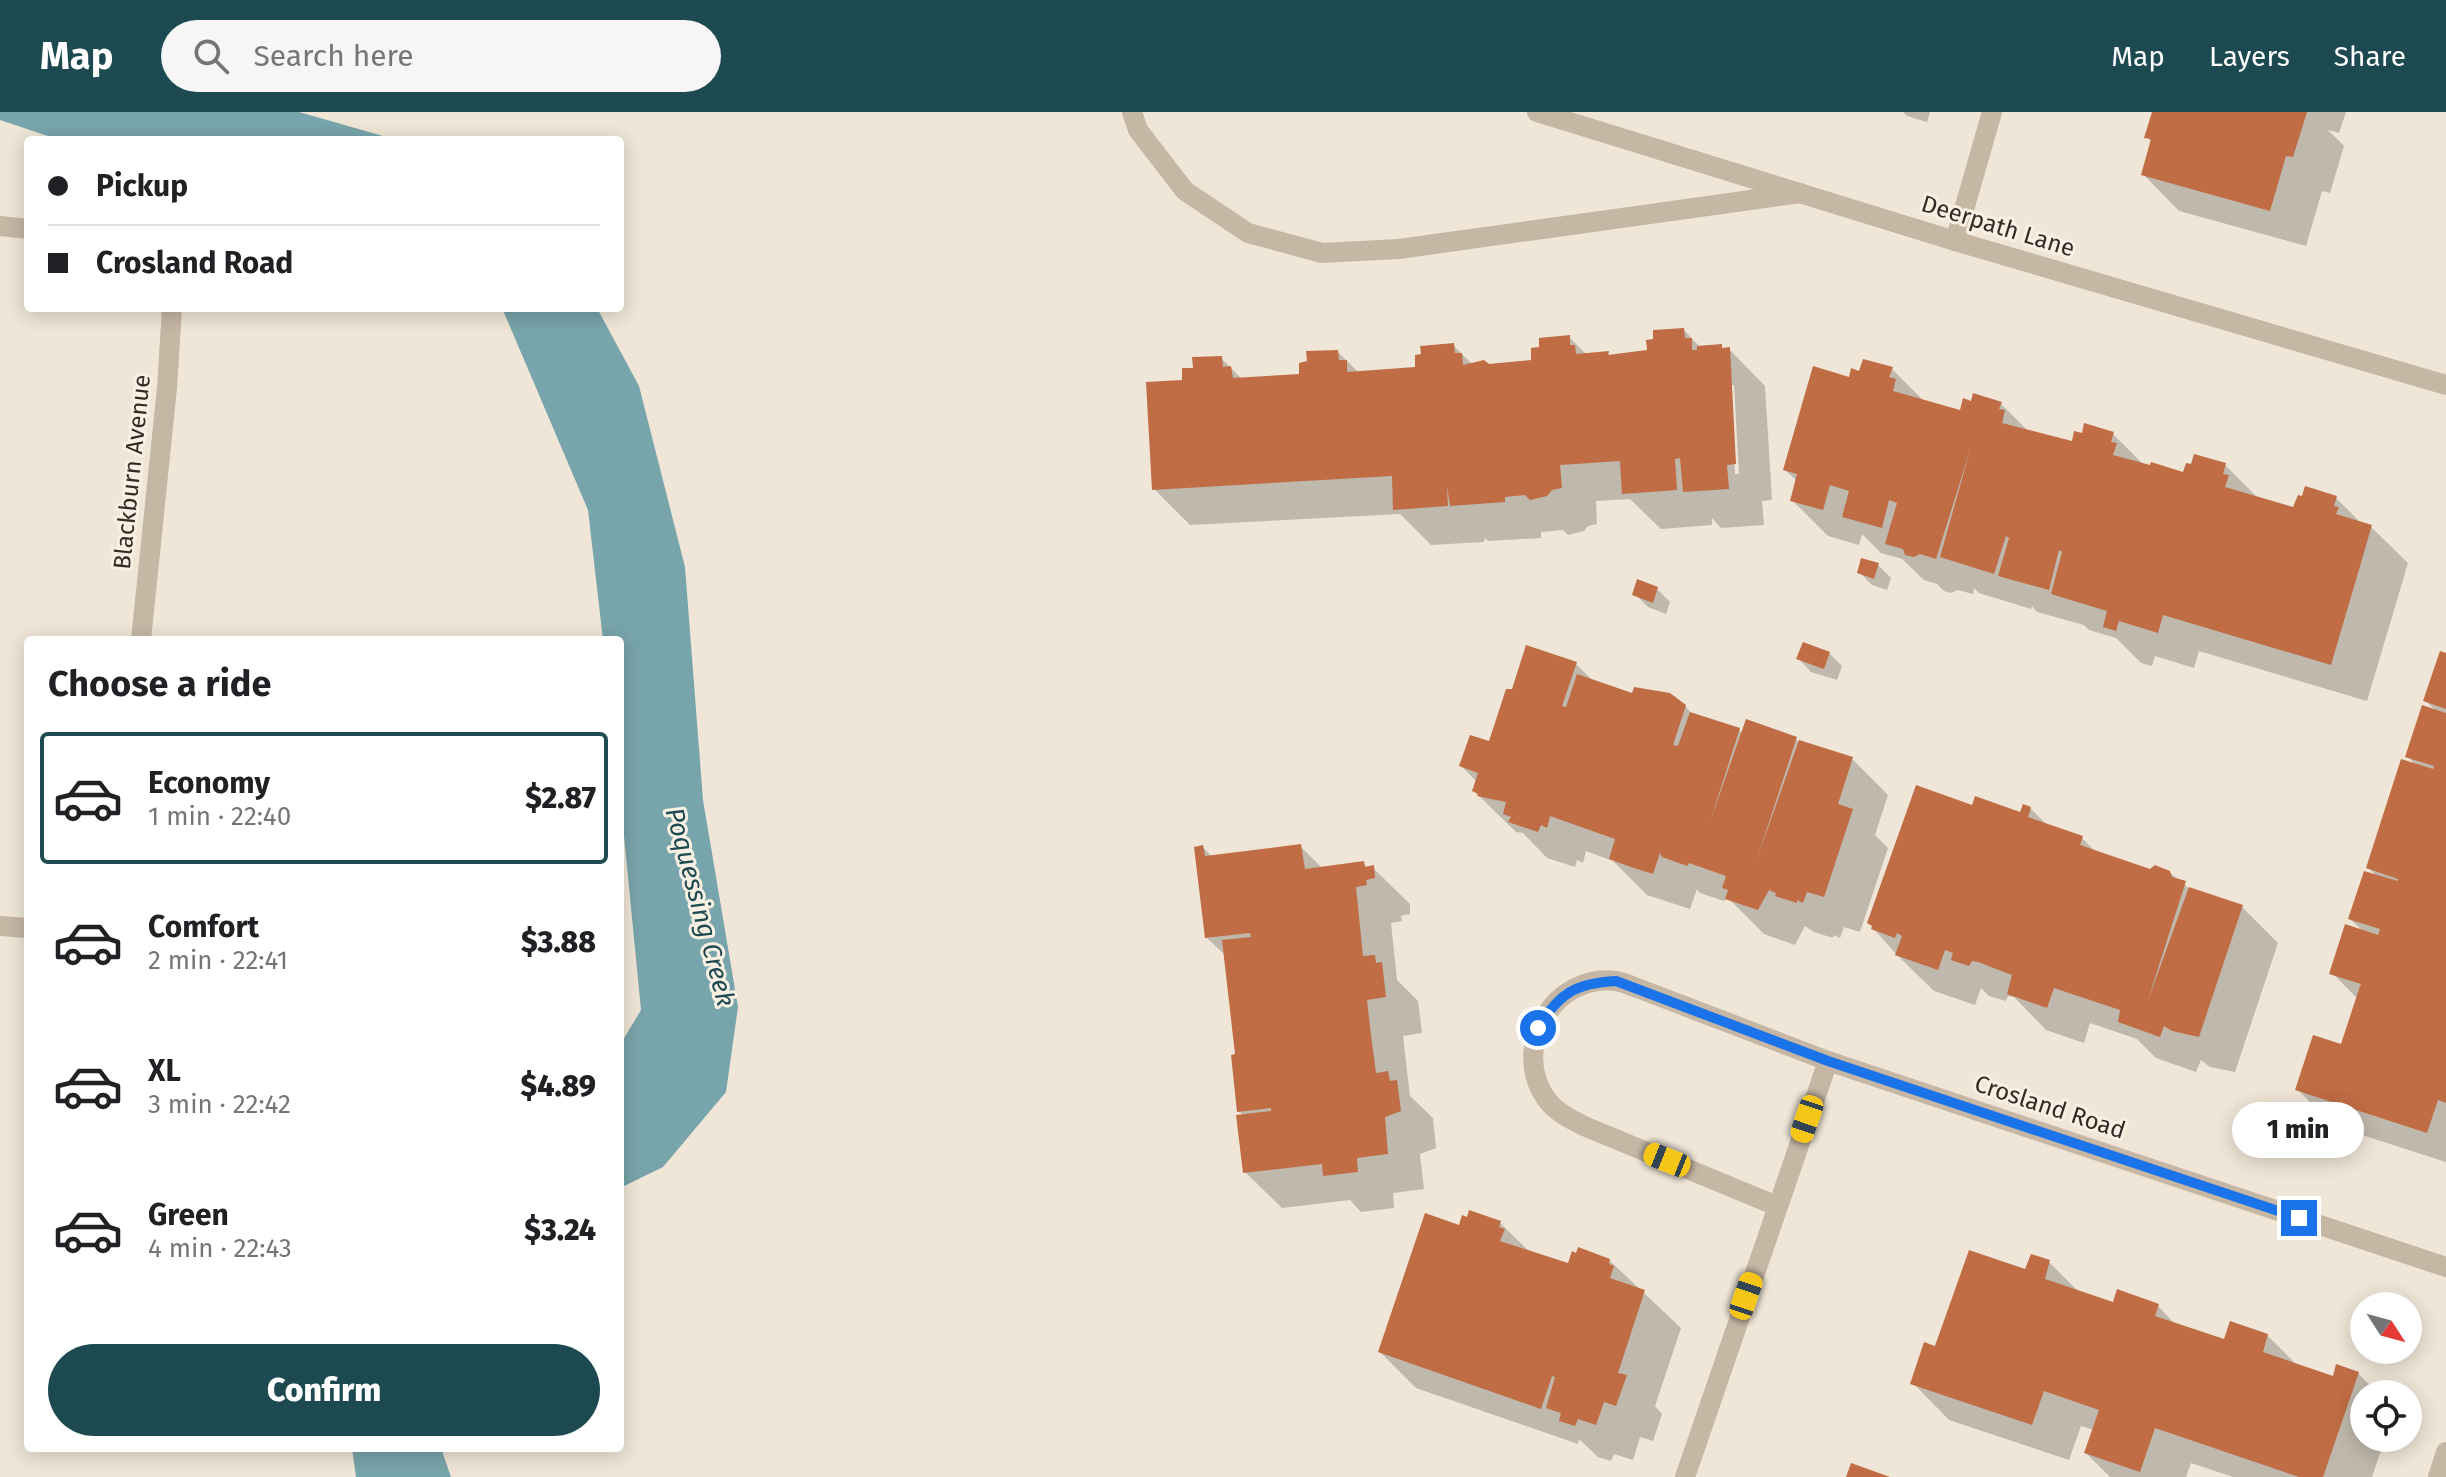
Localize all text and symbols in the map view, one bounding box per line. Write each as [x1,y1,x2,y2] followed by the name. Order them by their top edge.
[161,20,721,92] search box
[40,33,113,79] text: Map
[189,34,233,78] icon: search
[253,38,414,74] text: Search here
[2111,40,2165,73] text: Map
[2209,40,2290,73] text: Layers
[2334,40,2406,73] text: Share
[96,168,188,204] text: Pickup
[1918,189,2078,263] street label: Deerpath Lane
[96,245,293,281] text: Crosland Road
[108,373,156,571] street label: Blackburn Avenue
[48,662,271,706] text: Choose a ride
[52,762,124,834] icon: car
[148,765,270,801] text: Economy
[525,780,596,816] text: $2.87
[148,801,291,832] text: 1 min · 22:40
[659,804,741,1010] water label: Poquessing Creek
[52,906,124,978] icon: car
[148,909,259,945] text: Comfort
[521,924,596,960] text: $3.88
[148,945,288,976] text: 2 min · 22:41
[1520,1010,1556,1046] route start
[52,1050,124,1122] icon: car
[148,1053,181,1089] text: XL
[521,1068,596,1104] text: $4.89
[1971,1069,2129,1145] street label: Crosland Road
[148,1089,291,1120] text: 3 min · 22:42
[1788,1092,1826,1146] car
[2233,1102,2365,1158] callout: 1 min
[2267,1114,2329,1145] text: 1 min
[1640,1140,1694,1180] car
[52,1194,124,1266] icon: car
[148,1197,229,1233] text: Green
[2281,1200,2317,1236] route end
[524,1212,596,1248] text: $3.24
[148,1233,292,1264] text: 4 min · 22:43
[1727,1269,1765,1323] car
[2350,1292,2422,1364] north arrow
[2350,1292,2422,1452] map controls
[48,1344,600,1436] button: Confirm
[2350,1380,2422,1452] button: locate

